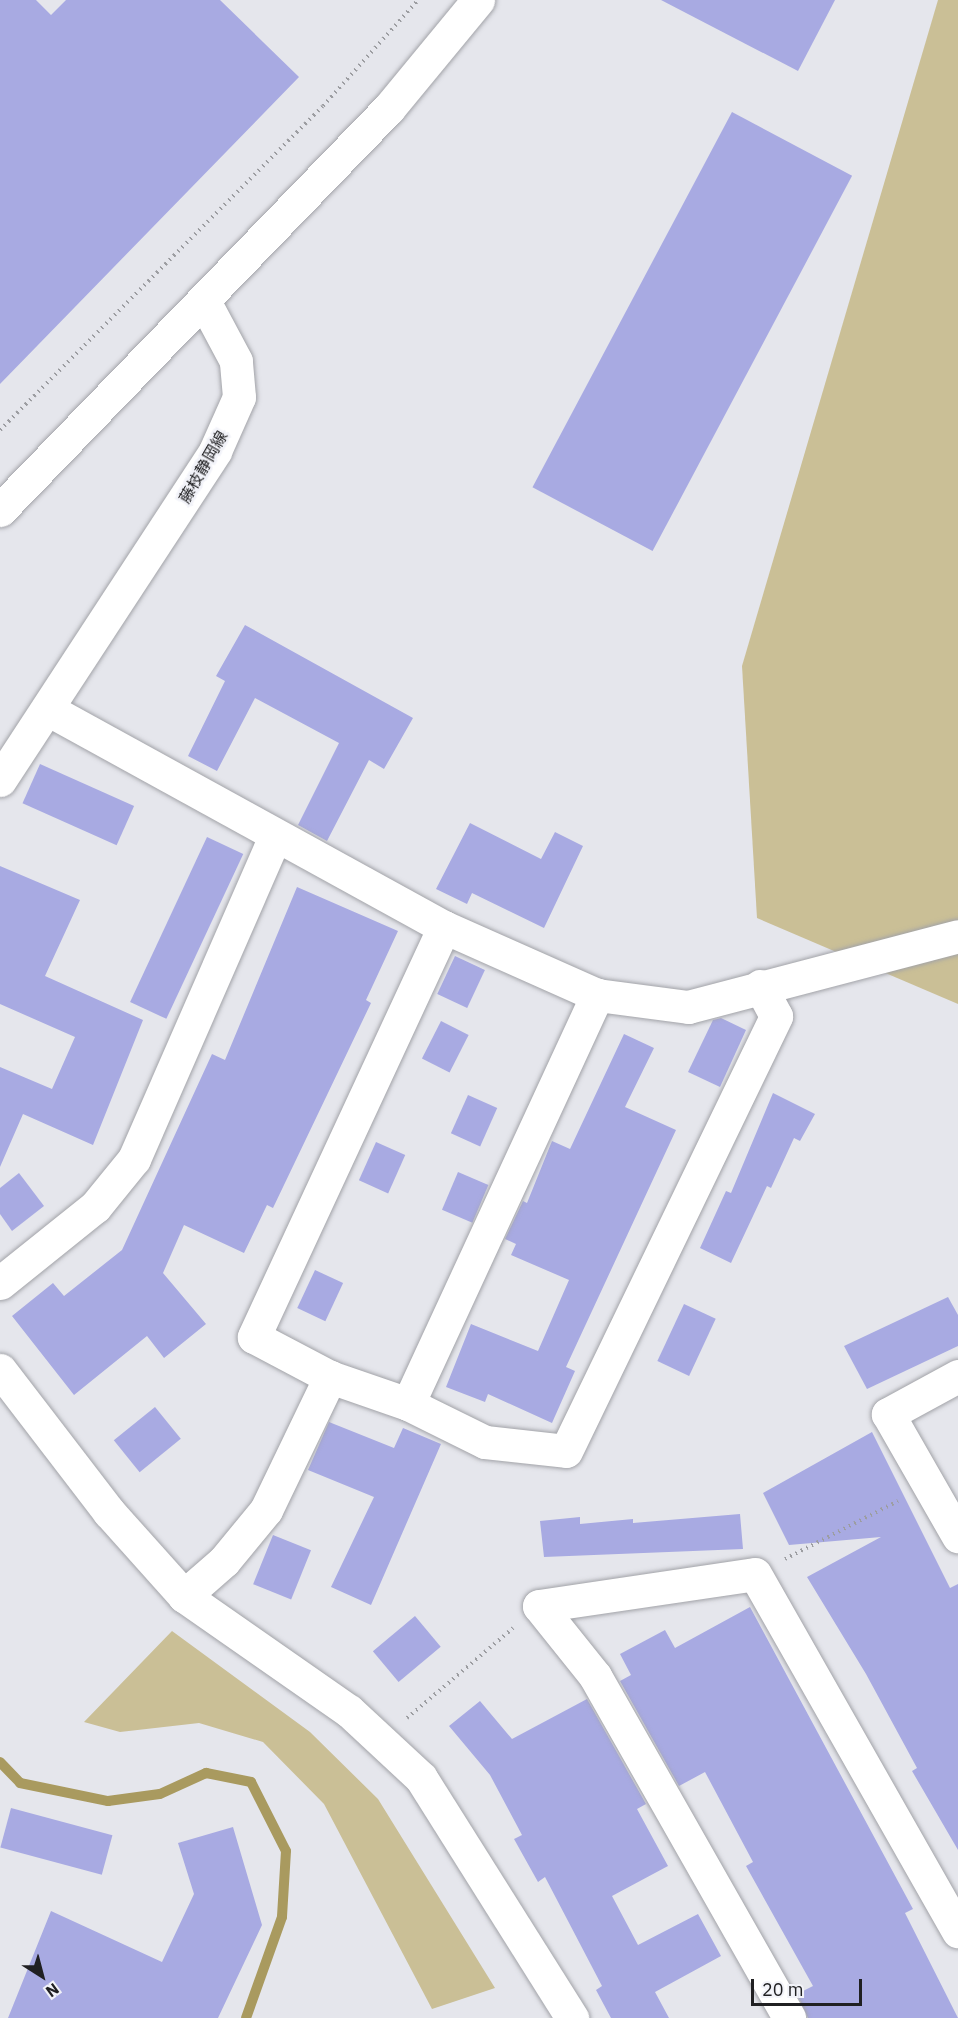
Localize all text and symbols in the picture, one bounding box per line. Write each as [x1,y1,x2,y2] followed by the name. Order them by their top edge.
[175,428,231,506] street label: 藤枝静岡線
[12,1946,72,2006] north arrow
[754,1967,865,2005] scale bar
[762,1978,804,2001] text: 20 m
[42,1979,63,2002] text: N

